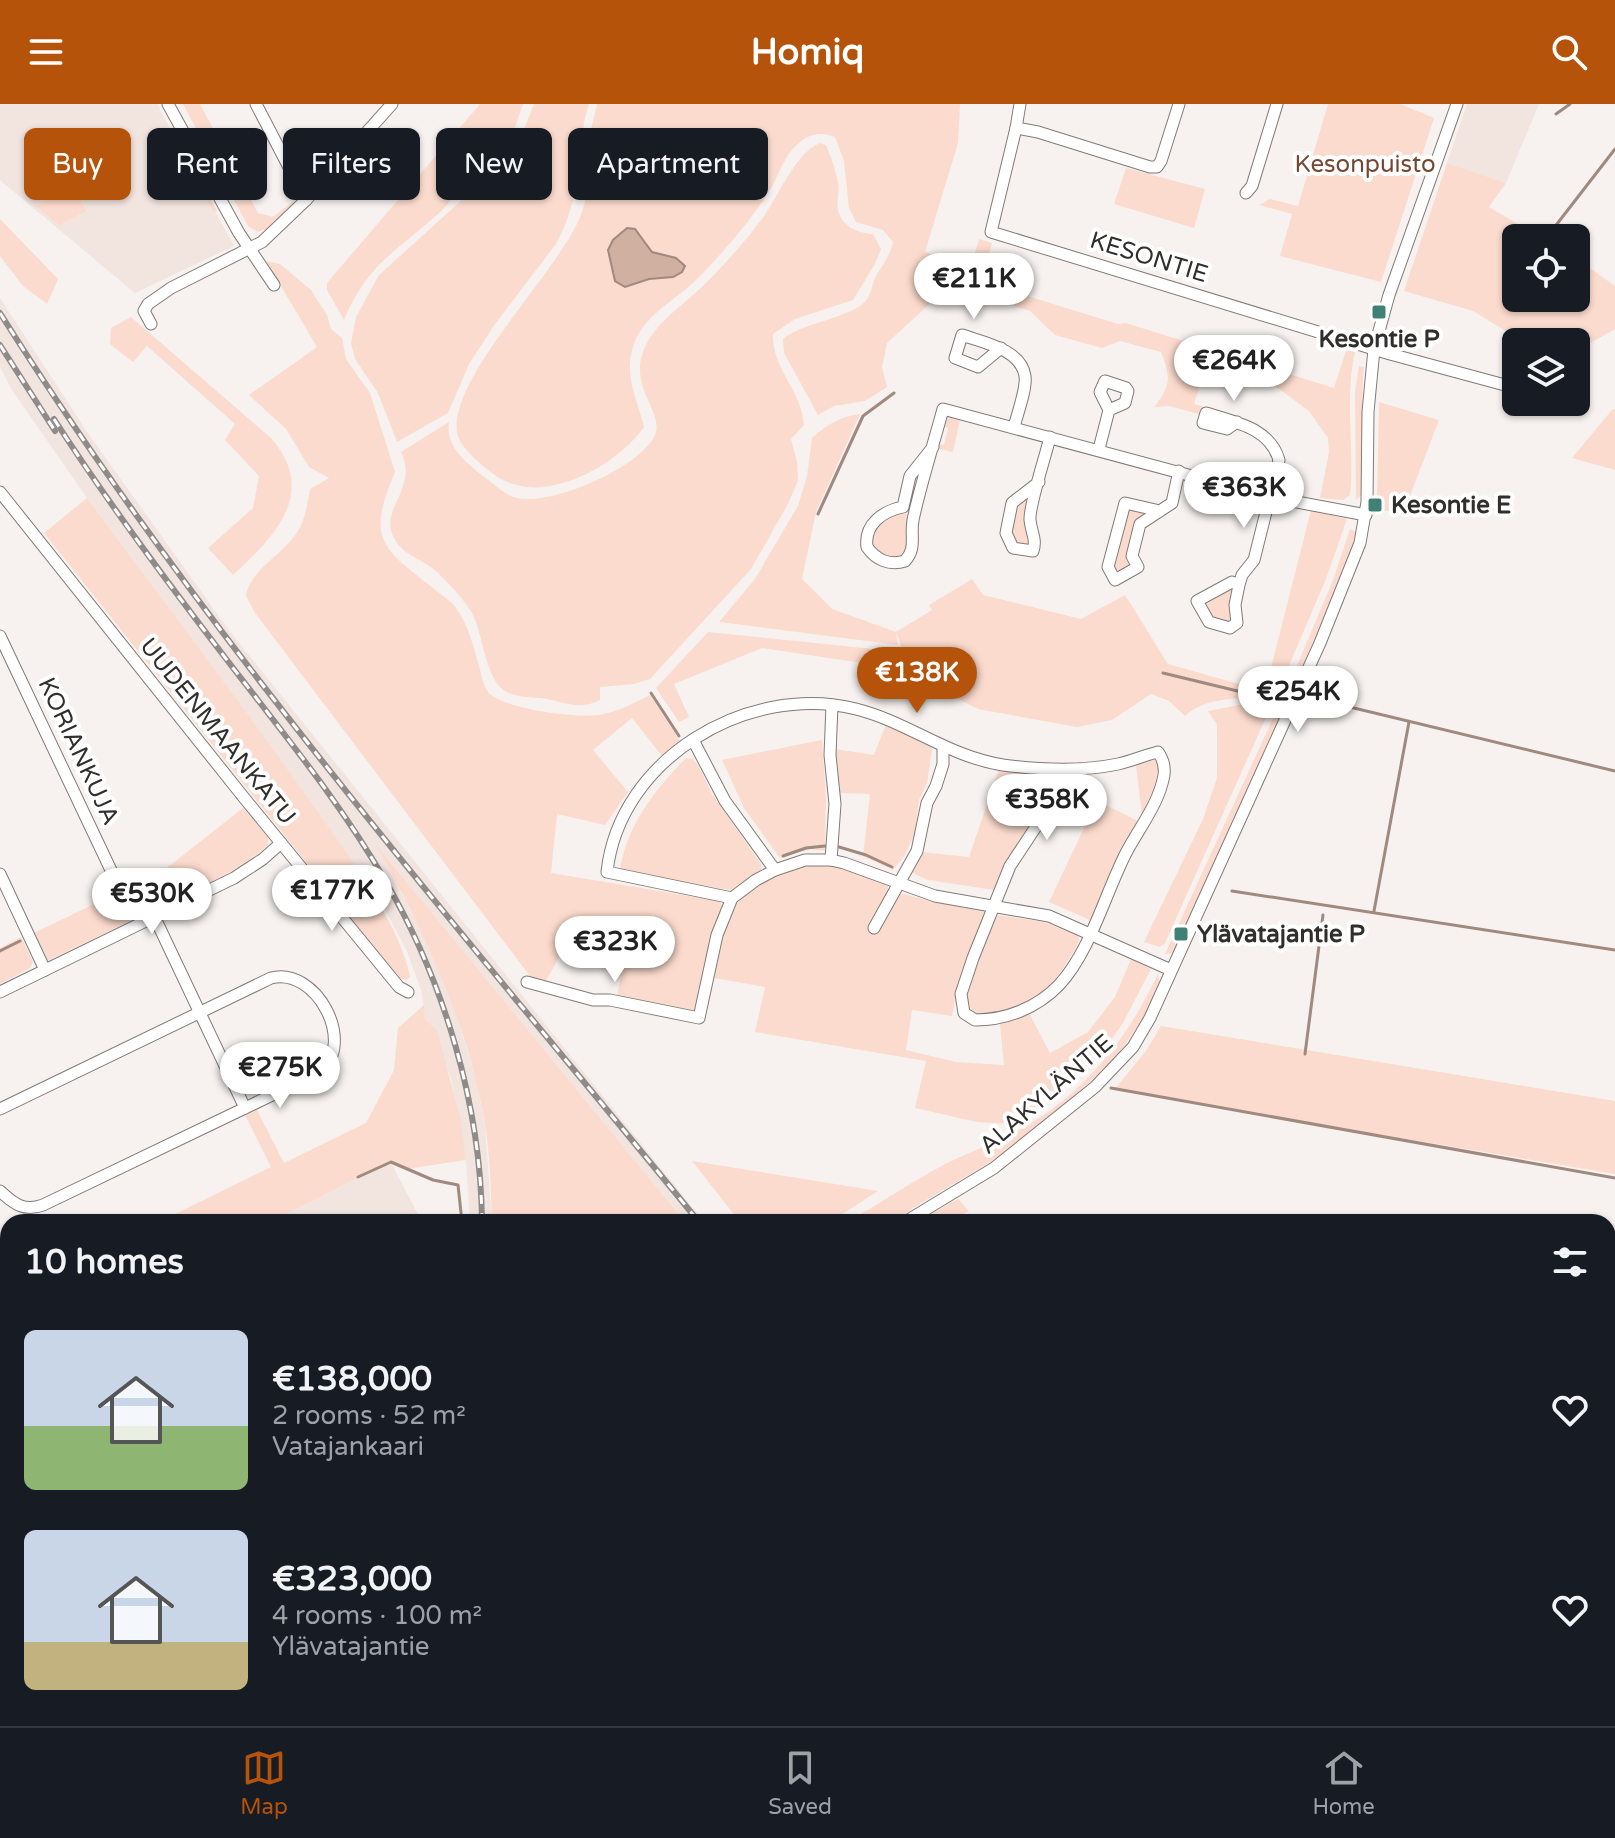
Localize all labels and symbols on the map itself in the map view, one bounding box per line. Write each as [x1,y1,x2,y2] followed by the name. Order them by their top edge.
[1294,150,1436,179] park label: Kesonpuisto
[1086,226,1211,289] street label: KESONTIE
[918,253,1030,321] pin: €211K
[1370,303,1388,321] marker: Kesontie P
[1318,325,1440,354] place label: Kesontie P
[1178,335,1290,403] pin: €264K
[1188,462,1300,530] pin: €363K
[1391,491,1511,520] place label: Kesontie E
[1366,496,1384,514] marker: Kesontie E
[133,632,302,830] street label: UUDENMAANKATU
[861,647,973,715] pin: €138K
[1242,666,1354,734] pin: €254K
[32,673,125,830] street label: KORIANKUJA
[991,774,1103,842] pin: €358K
[276,865,388,933] pin: €177K
[96,868,208,936] pin: €530K
[559,916,671,984] pin: €323K
[1197,920,1365,949] place label: Ylävatajantie P
[1172,925,1190,943] marker: Ylävatajantie P
[973,1028,1119,1160] street label: ALAKYLÄNTIE
[224,1042,336,1110] pin: €275K

